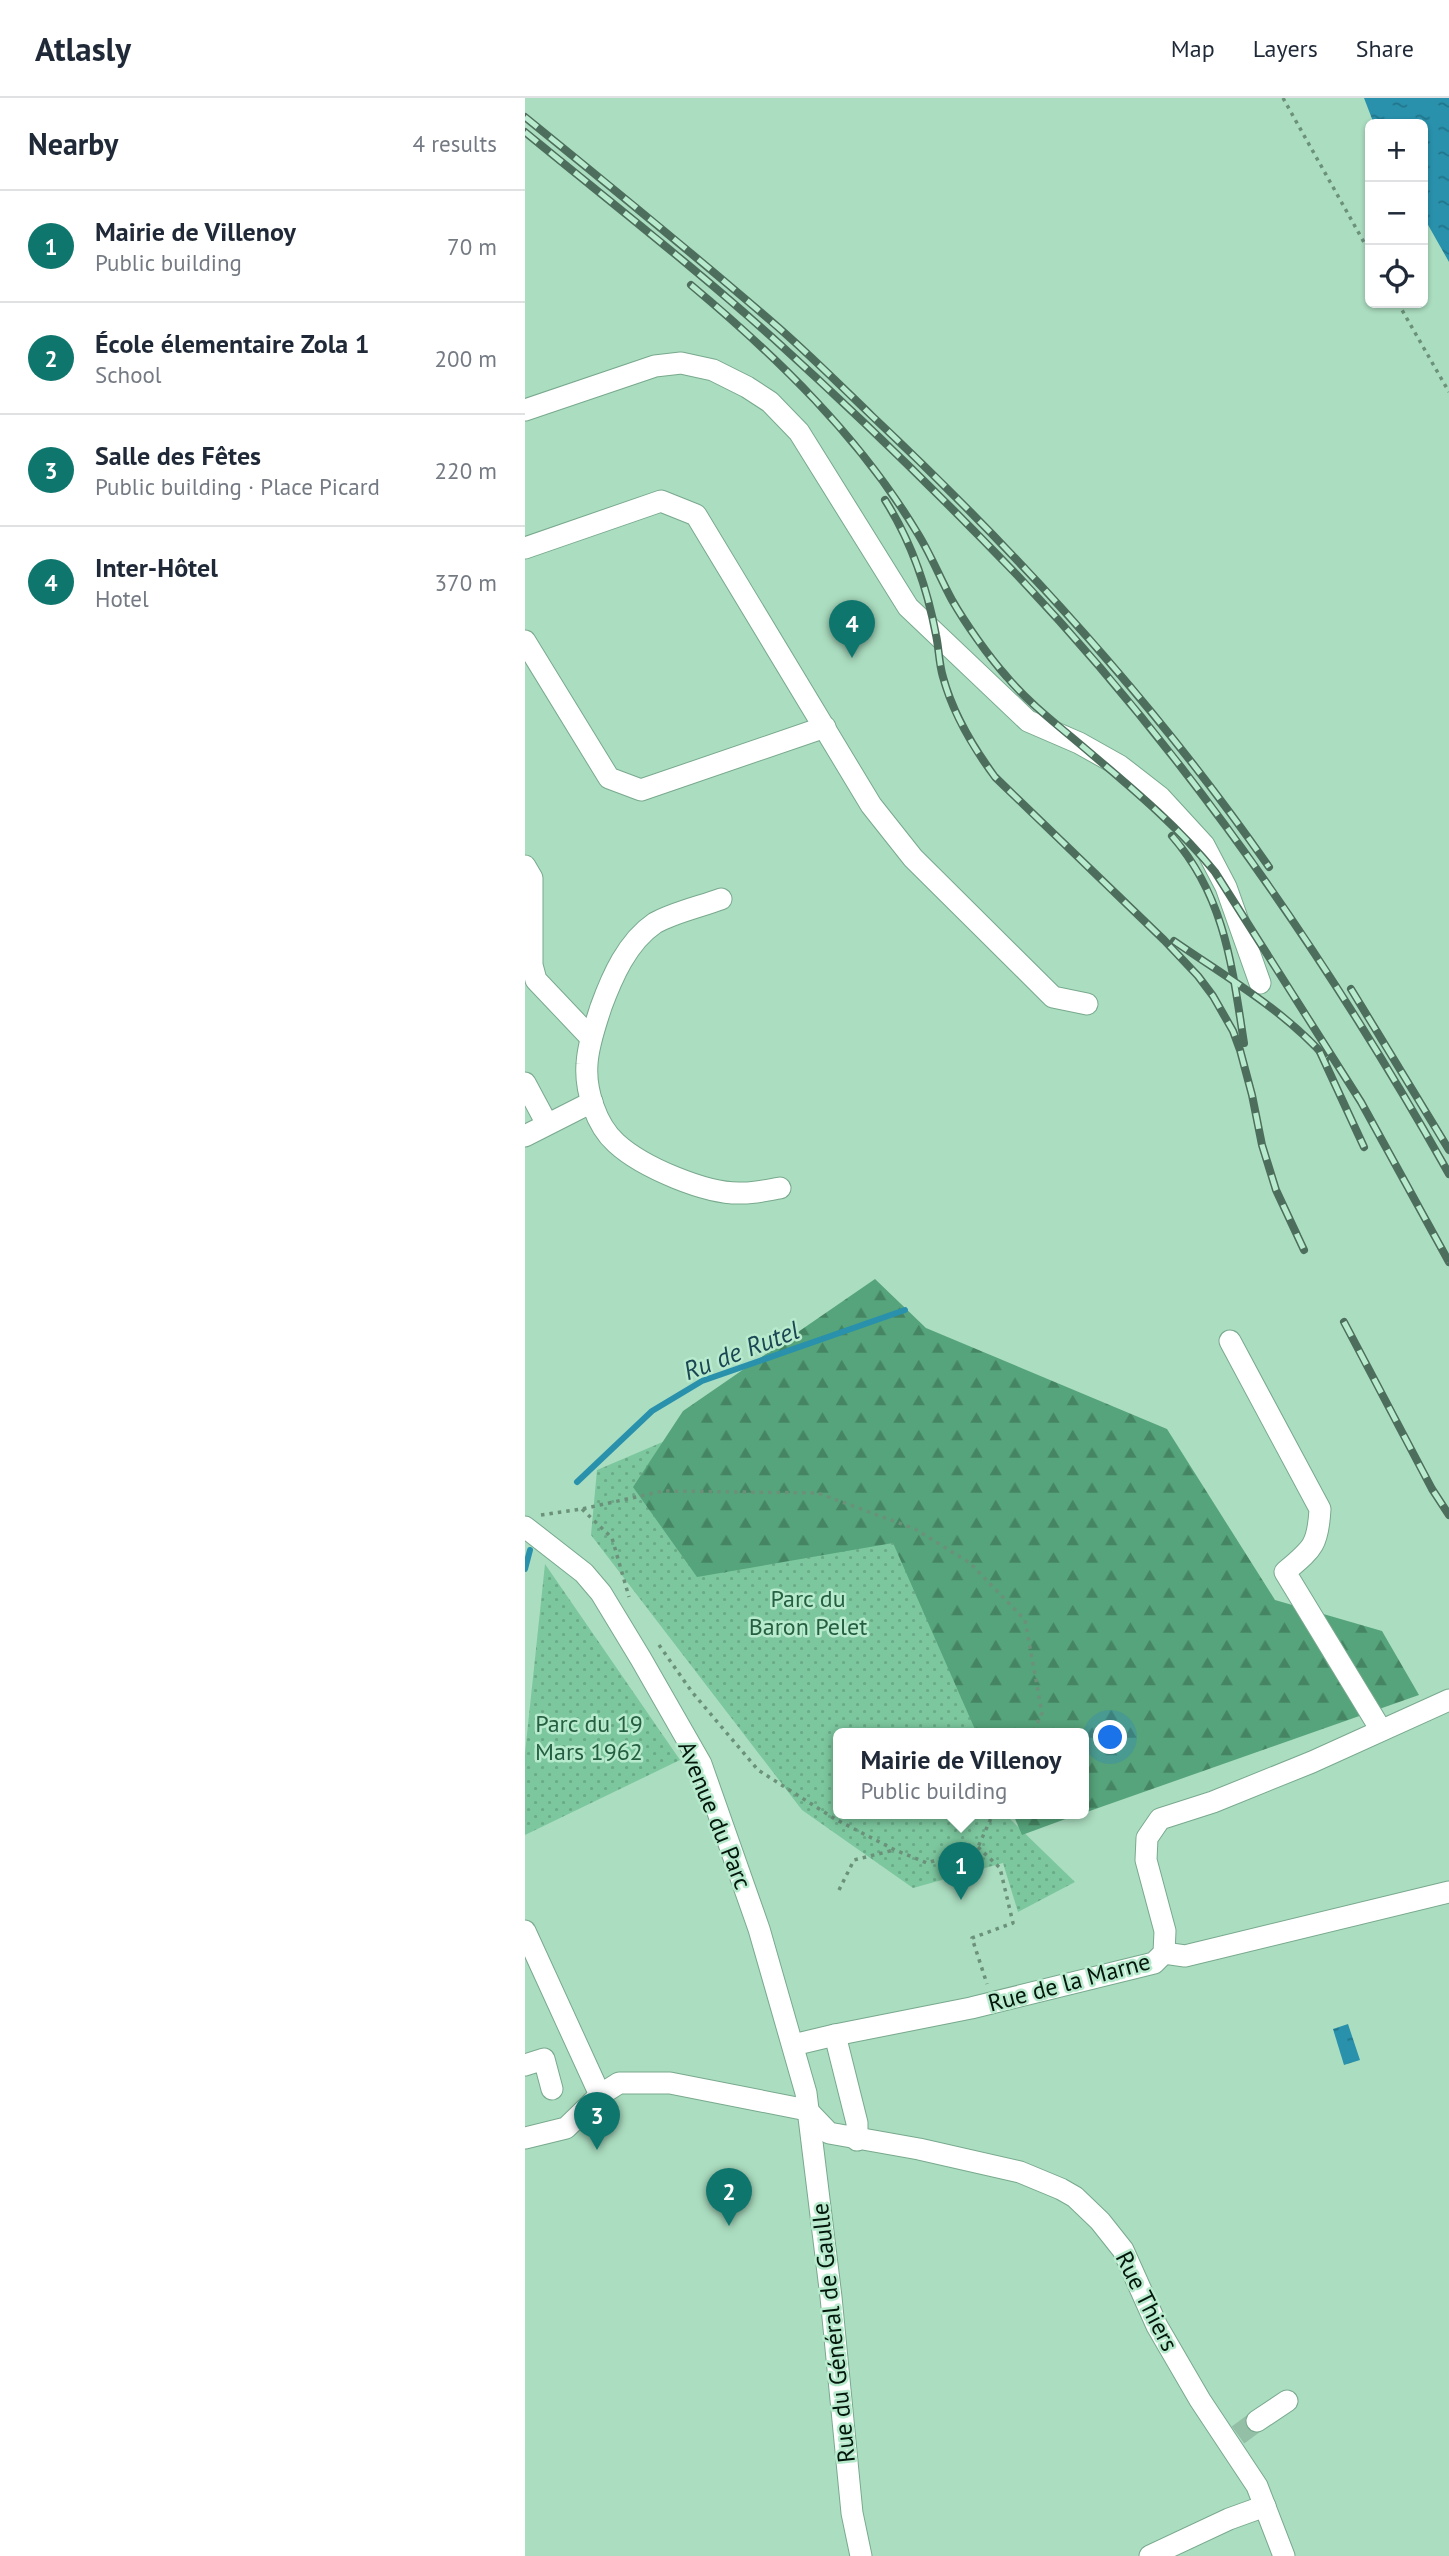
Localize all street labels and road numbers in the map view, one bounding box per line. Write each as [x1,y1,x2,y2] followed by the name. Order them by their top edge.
[671,1736,759,1894] street label: Avenue du Parc
[984,1945,1154,2019] street label: Rue de la Marne
[804,2202,862,2464] street label: Rue du Général de Gaulle
[1109,2246,1185,2356] street label: Rue Thiers

